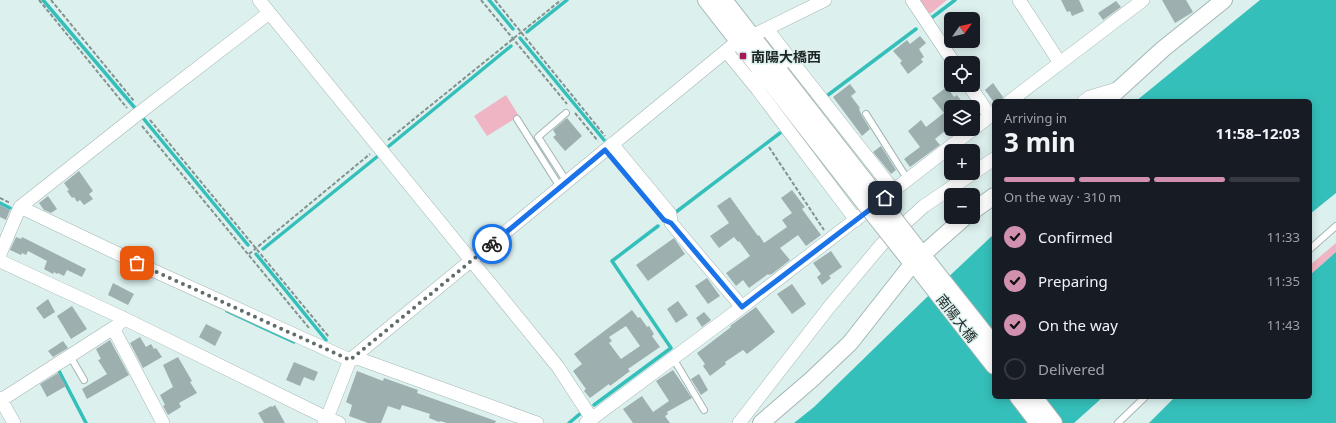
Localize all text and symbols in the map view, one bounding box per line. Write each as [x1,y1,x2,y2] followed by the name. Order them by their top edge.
[944,12,980,48] north arrow
[944,12,980,224] map controls
[751,47,821,66] place label: 南陽大橋西
[738,51,748,61] marker: 南陽大橋西
[944,56,980,92] button: locate
[944,100,980,136] button: layers
[1004,109,1067,127] text: Arriving in
[1215,123,1300,143] text: 11:58–12:03
[1004,124,1076,160] text: 3 min
[944,144,980,180] button: +
[868,181,902,215] pin
[874,187,896,209] icon: home
[944,188,980,224] button: −
[1004,188,1121,206] text: On the way · 310 m
[472,224,512,264] courier
[1004,226,1026,248] icon: check
[1038,227,1113,247] text: Confirmed
[1267,228,1300,246] text: 11:33
[481,233,503,255] icon: bike
[120,246,154,280] pin
[126,252,148,274] icon: bag
[1004,270,1026,292] icon: check
[1038,271,1108,291] text: Preparing
[1267,272,1300,290] text: 11:35
[932,290,982,346] street label: 南陽大橋
[1004,314,1026,336] icon: check
[1038,315,1118,335] text: On the way
[1267,316,1300,334] text: 11:43
[1038,359,1105,379] text: Delivered

